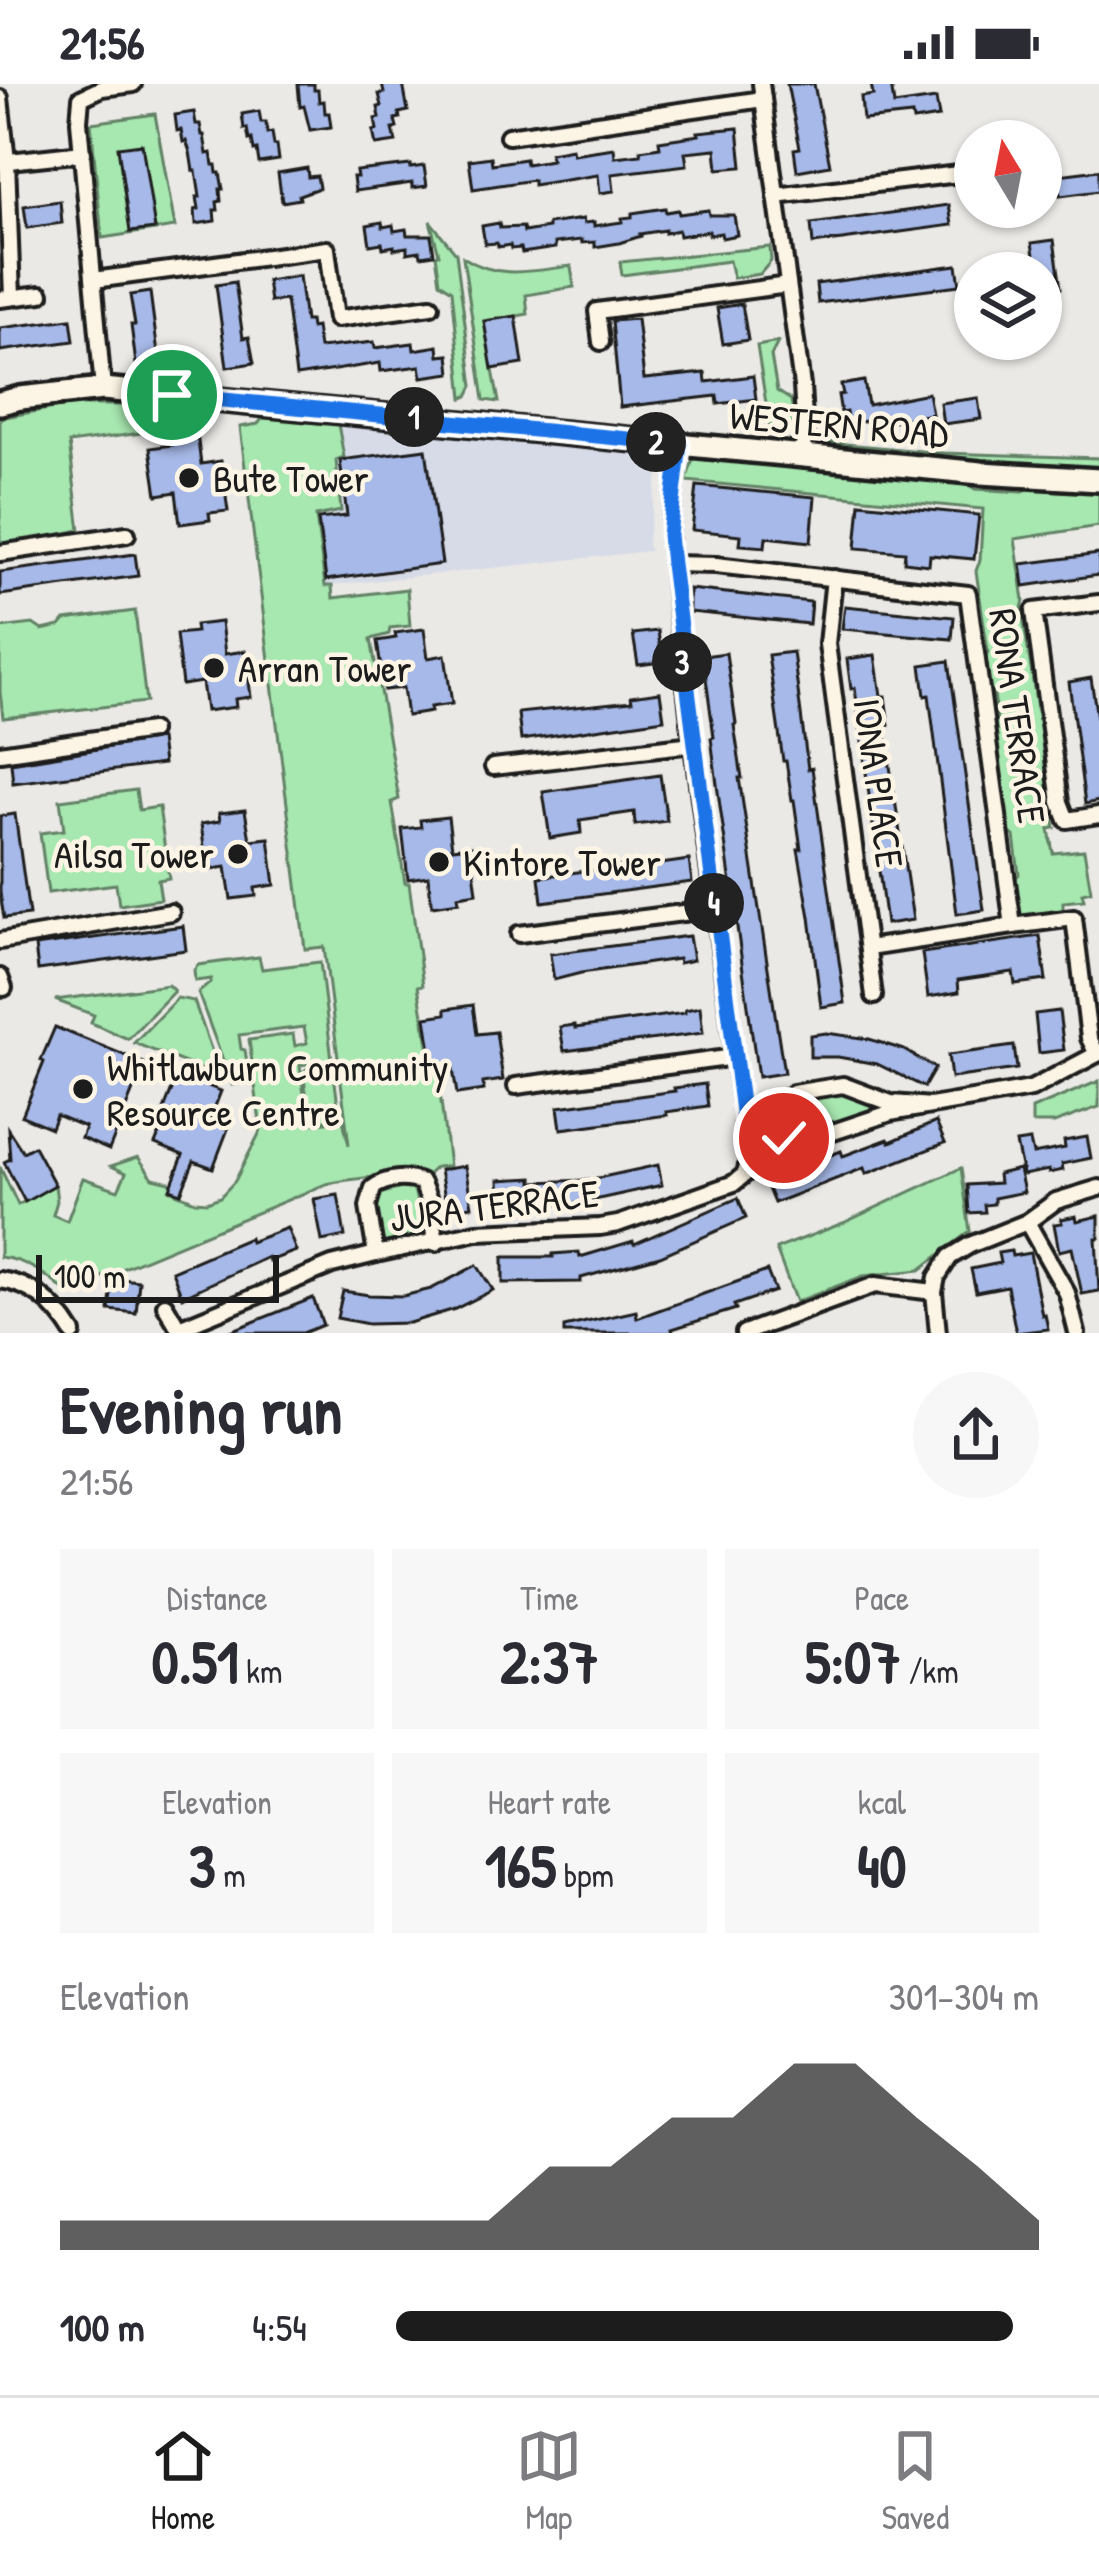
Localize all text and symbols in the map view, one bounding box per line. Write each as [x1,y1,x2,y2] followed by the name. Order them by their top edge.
[60,12,145,73] text: 21:56
[954,120,1062,228] north arrow
[954,120,1062,360] map controls
[954,252,1062,360] button: layers
[121,344,223,446] pin
[139,362,205,428] icon: arrive
[384,387,444,447] pin: 1
[728,388,951,459] street label: WESTERN ROAD
[408,395,420,439] text: 1
[626,412,686,472] pin: 2
[648,420,664,464] text: 2
[213,451,369,504] place label: Bute Tower
[176,465,202,491] marker: Bute Tower
[977,605,1060,827] street label: RONA TERRACE
[652,632,712,692] pin: 3
[675,640,689,684] text: 3
[238,641,412,694] place label: Arran Tower
[201,655,227,681] marker: Arran Tower
[841,695,918,871] street label: IONA PLACE
[54,827,214,880] place label: Ailsa Tower
[463,835,661,888] place label: Kintore Tower
[225,841,251,867] marker: Ailsa Tower
[426,849,452,875] marker: Kintore Tower
[684,873,744,933] pin: 4
[708,881,720,925] text: 4
[107,1040,449,1138] place label: Whitlawburn Community Resource Centre
[70,1076,96,1102] marker: Whitlawburn Community Resource Centre
[733,1087,835,1189] pin
[751,1105,817,1171] icon: check
[386,1165,601,1244] street label: JURA TERRACE
[36,1249,279,1302] scale bar
[54,1254,126,1298] text: 100 m
[60,1364,342,1454] text: Evening run
[913,1372,1039,1498] button: share
[60,1454,134,1507] text: 21:56
[167,1576,268,1620] text: Distance
[520,1576,579,1620] text: Time
[854,1576,909,1620] text: Pace
[152,1620,239,1702] text: 0.51
[500,1620,599,1702] text: 2:37
[805,1620,901,1702] text: 5:07
[239,1649,282,1693] text: km
[901,1649,959,1693] text: /km
[162,1780,272,1824] text: Elevation
[488,1780,611,1824] text: Heart rate
[858,1780,906,1824] text: kcal
[189,1824,216,1906] text: 3
[485,1824,556,1906] text: 165
[857,1824,907,1906] text: 40
[216,1853,246,1897] text: m
[556,1853,614,1897] text: bpm
[60,1969,190,2022] text: Elevation
[888,1969,1039,2022] text: 301–304 m
[60,2300,145,2353] text: 100 m
[252,2300,307,2353] text: 4:54
[150,2423,216,2539] tab: Home
[516,2423,582,2539] tab: Map
[882,2423,949,2539] tab: Saved

